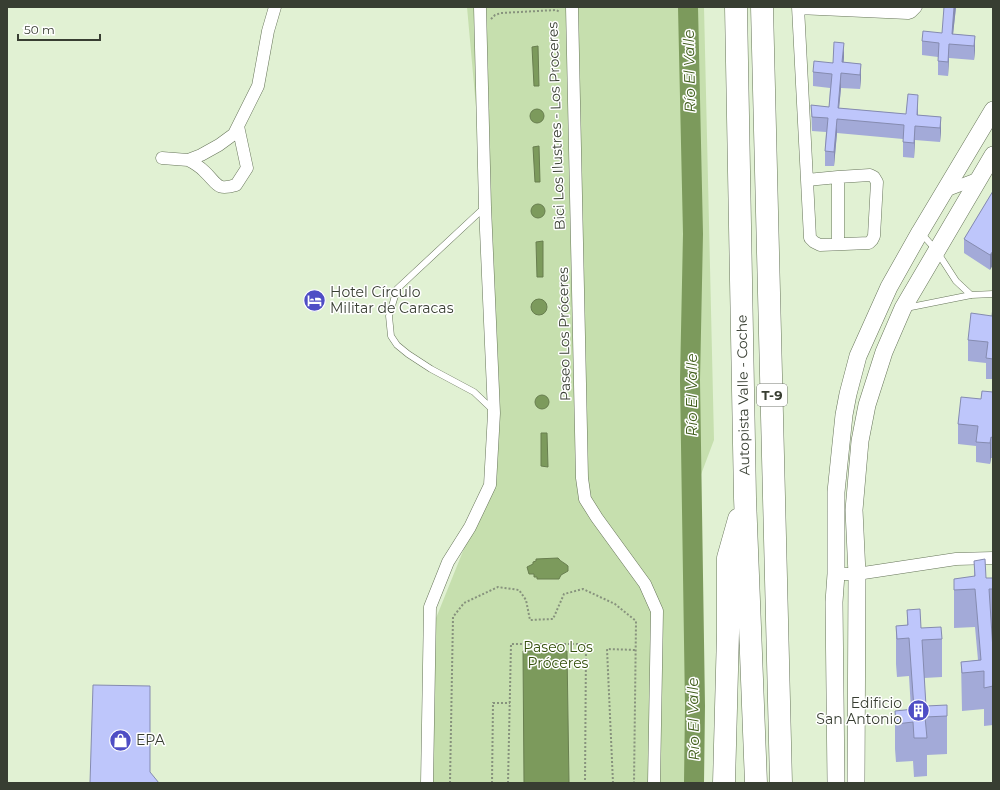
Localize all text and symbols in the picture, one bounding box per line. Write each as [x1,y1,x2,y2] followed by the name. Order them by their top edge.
[18,16,100,42] scale bar
[543,21,569,231] street label: Bici Los Ilustres - Los Proceres
[24,22,55,37] text: 50 m
[679,29,699,113] water label: Río El Valle
[554,267,574,401] street label: Paseo Los Próceres
[330,283,454,317] place label: Hotel Círculo Militar de Caracas
[302,287,328,313] hotel icon: Hotel Círculo Militar de Caracas
[733,314,753,476] street label: Autopista Valle - Coche
[682,353,701,437] water label: Río El Valle
[757,384,787,406] road number: T-9
[523,638,593,672] park label: Paseo Los Próceres
[683,677,703,761] water label: Río El Valle
[816,694,902,728] place label: Edificio San Antonio
[905,698,931,724] building icon: Edificio San Antonio
[108,727,134,753] shop icon: EPA
[136,731,166,749] place label: EPA

